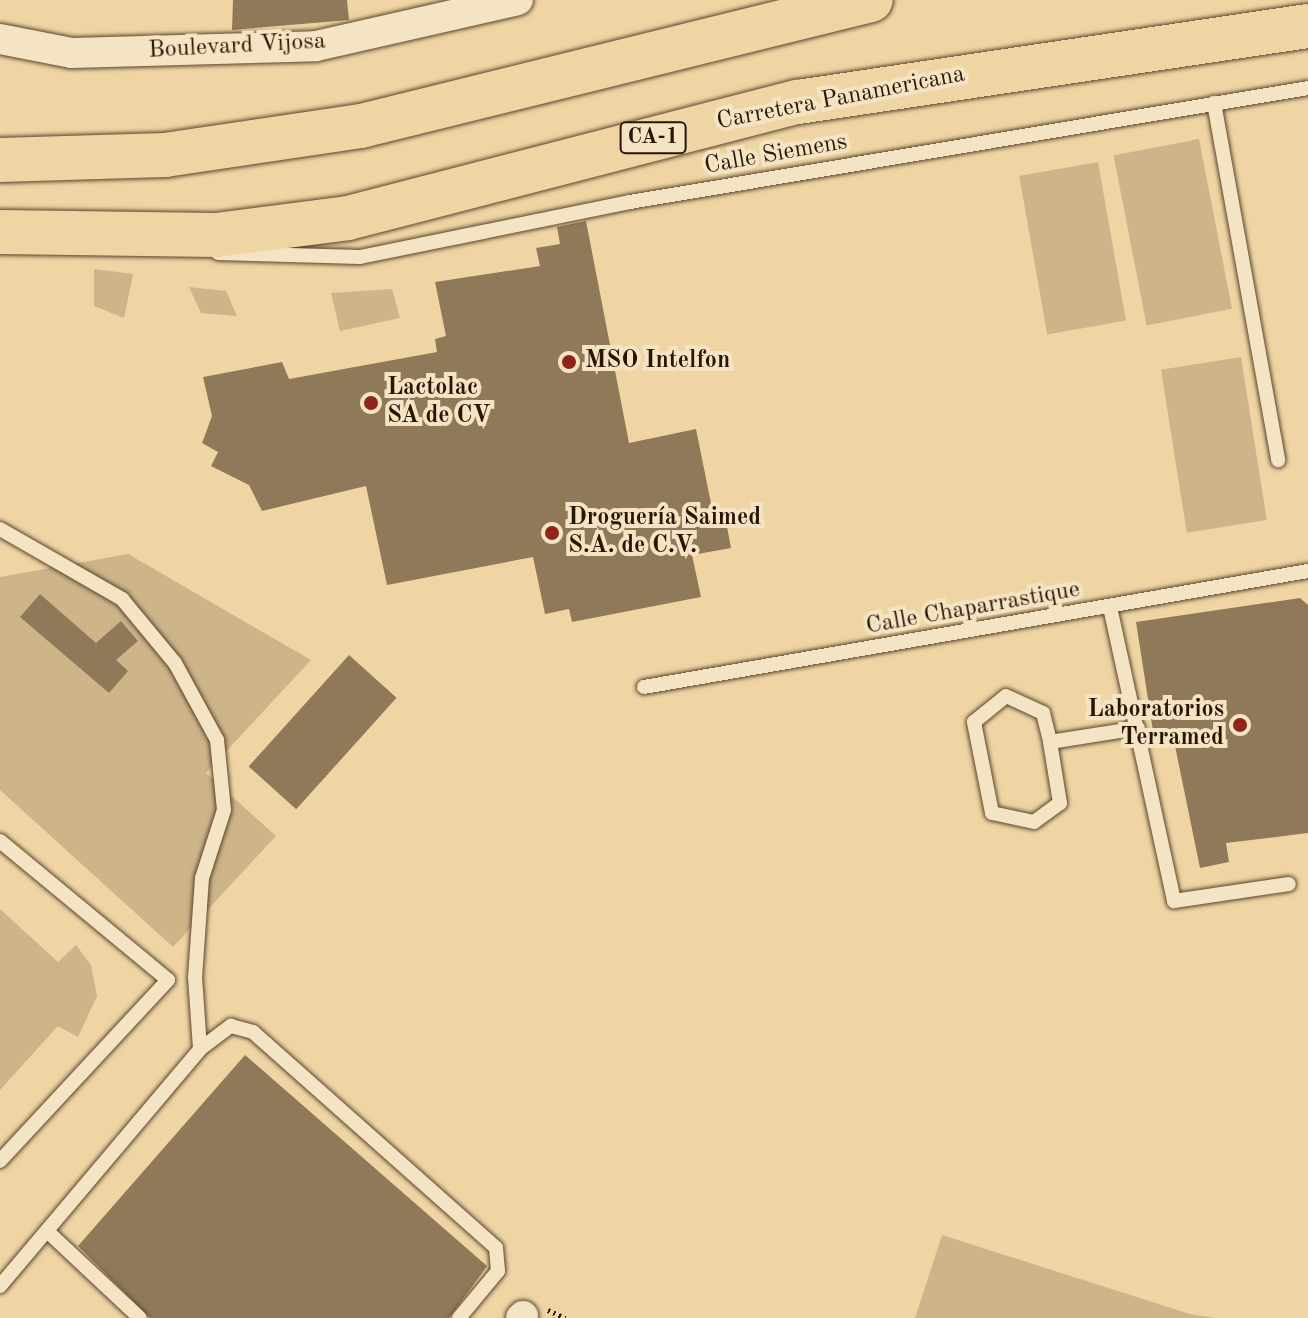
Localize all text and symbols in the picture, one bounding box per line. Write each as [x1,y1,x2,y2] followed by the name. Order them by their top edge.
[148,28,326,66] street label: Boulevard Vijosa
[715,61,967,137] street label: Carretera Panamericana
[619,120,687,156] road number: CA-1
[702,128,850,182] street label: Calle Siemens
[585,348,730,376] place label: MSO Intelfon
[560,353,578,371] marker: MSO Intelfon
[387,375,491,431] place label: Lactolac SA de CV
[362,394,380,412] marker: Lactolac SA de CV
[568,505,761,561] place label: Droguería Saimed S.A. de C.V.
[543,524,561,542] marker: Droguería Saimed S.A. de C.V.
[864,576,1082,642] street label: Calle Chaparrastique
[1088,697,1224,753] place label: Laboratorios Terramed
[1231,716,1249,734] marker: Laboratorios Terramed

